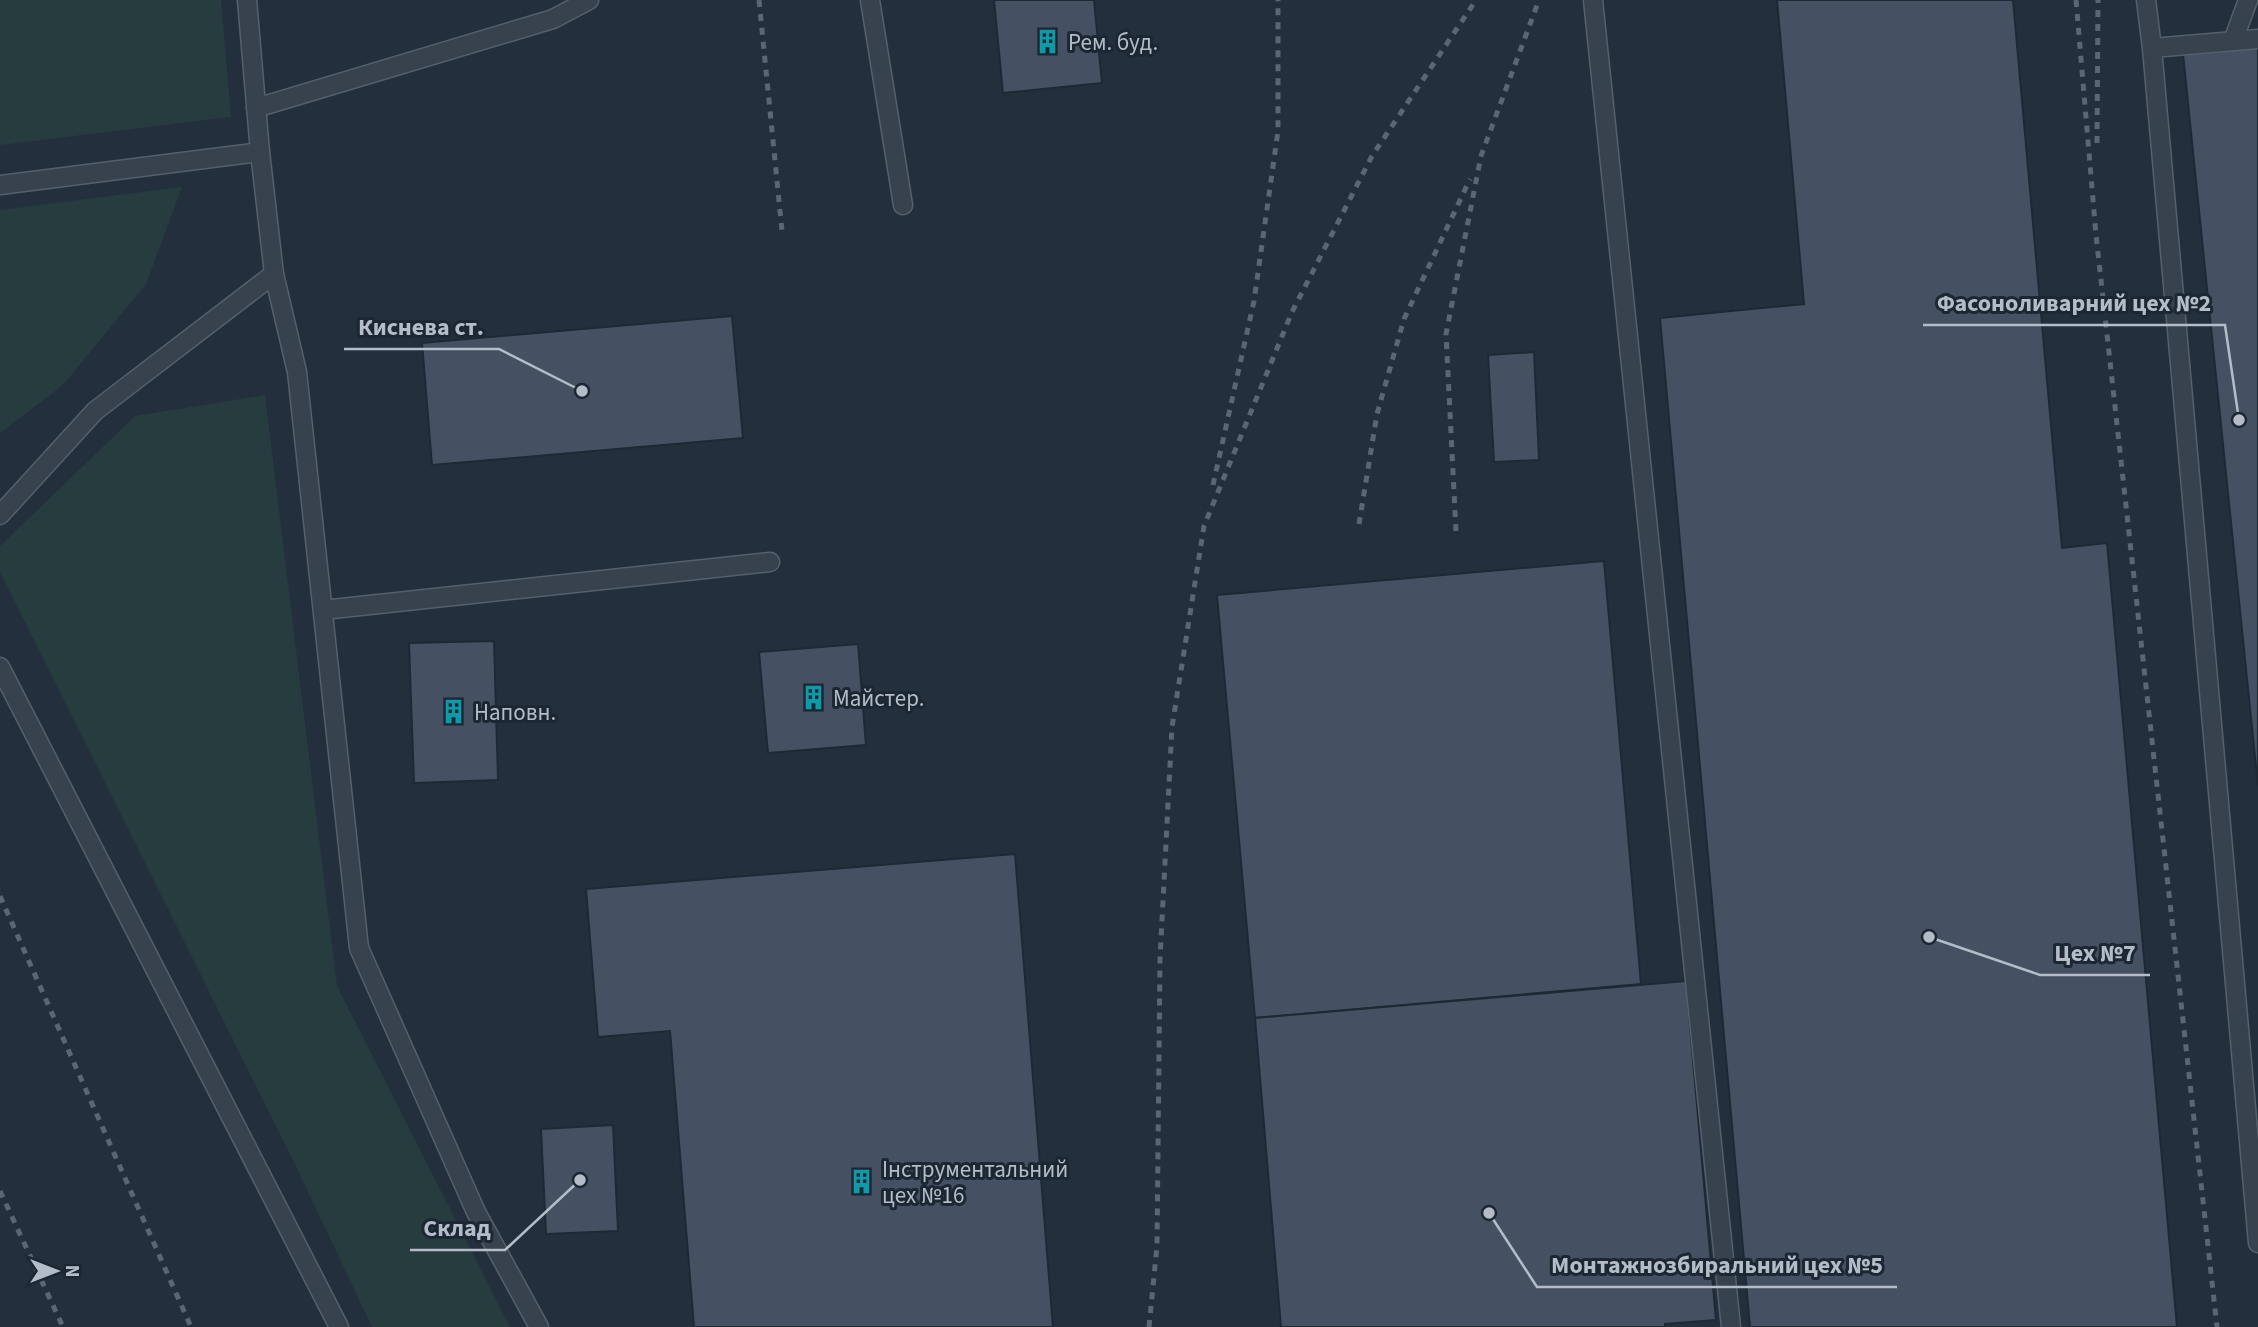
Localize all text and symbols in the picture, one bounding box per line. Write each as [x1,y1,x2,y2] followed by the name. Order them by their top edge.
[1068,26,1158,59] place label: Рем. буд.
[1034,28,1062,56] building icon: Рем. буд.
[1923,280,2225,325] callout: Фасоноливарний цех №2
[1937,286,2211,321] text: Фасоноливарний цех №2
[344,304,499,349] callout: Киснева ст.
[358,310,484,345] text: Киснева ст.
[833,682,925,715] place label: Майстер.
[799,684,827,712] building icon: Майстер.
[474,696,556,729] place label: Наповн.
[440,698,468,726] building icon: Наповн.
[2040,930,2150,975] callout: Цех №7
[2054,936,2136,971] text: Цех №7
[882,1153,1068,1212] place label: Інструментальний цех №16
[848,1168,876,1196] building icon: Інструментальний цех №16
[410,1205,505,1250] callout: Склад
[423,1211,491,1246] text: Склад
[21,1236,91,1306] north arrow
[1537,1242,1897,1287] callout: Монтажнозбиральний цех №5
[1551,1248,1883,1283] text: Монтажнозбиральний цех №5
[58,1265,85,1277] text: N

